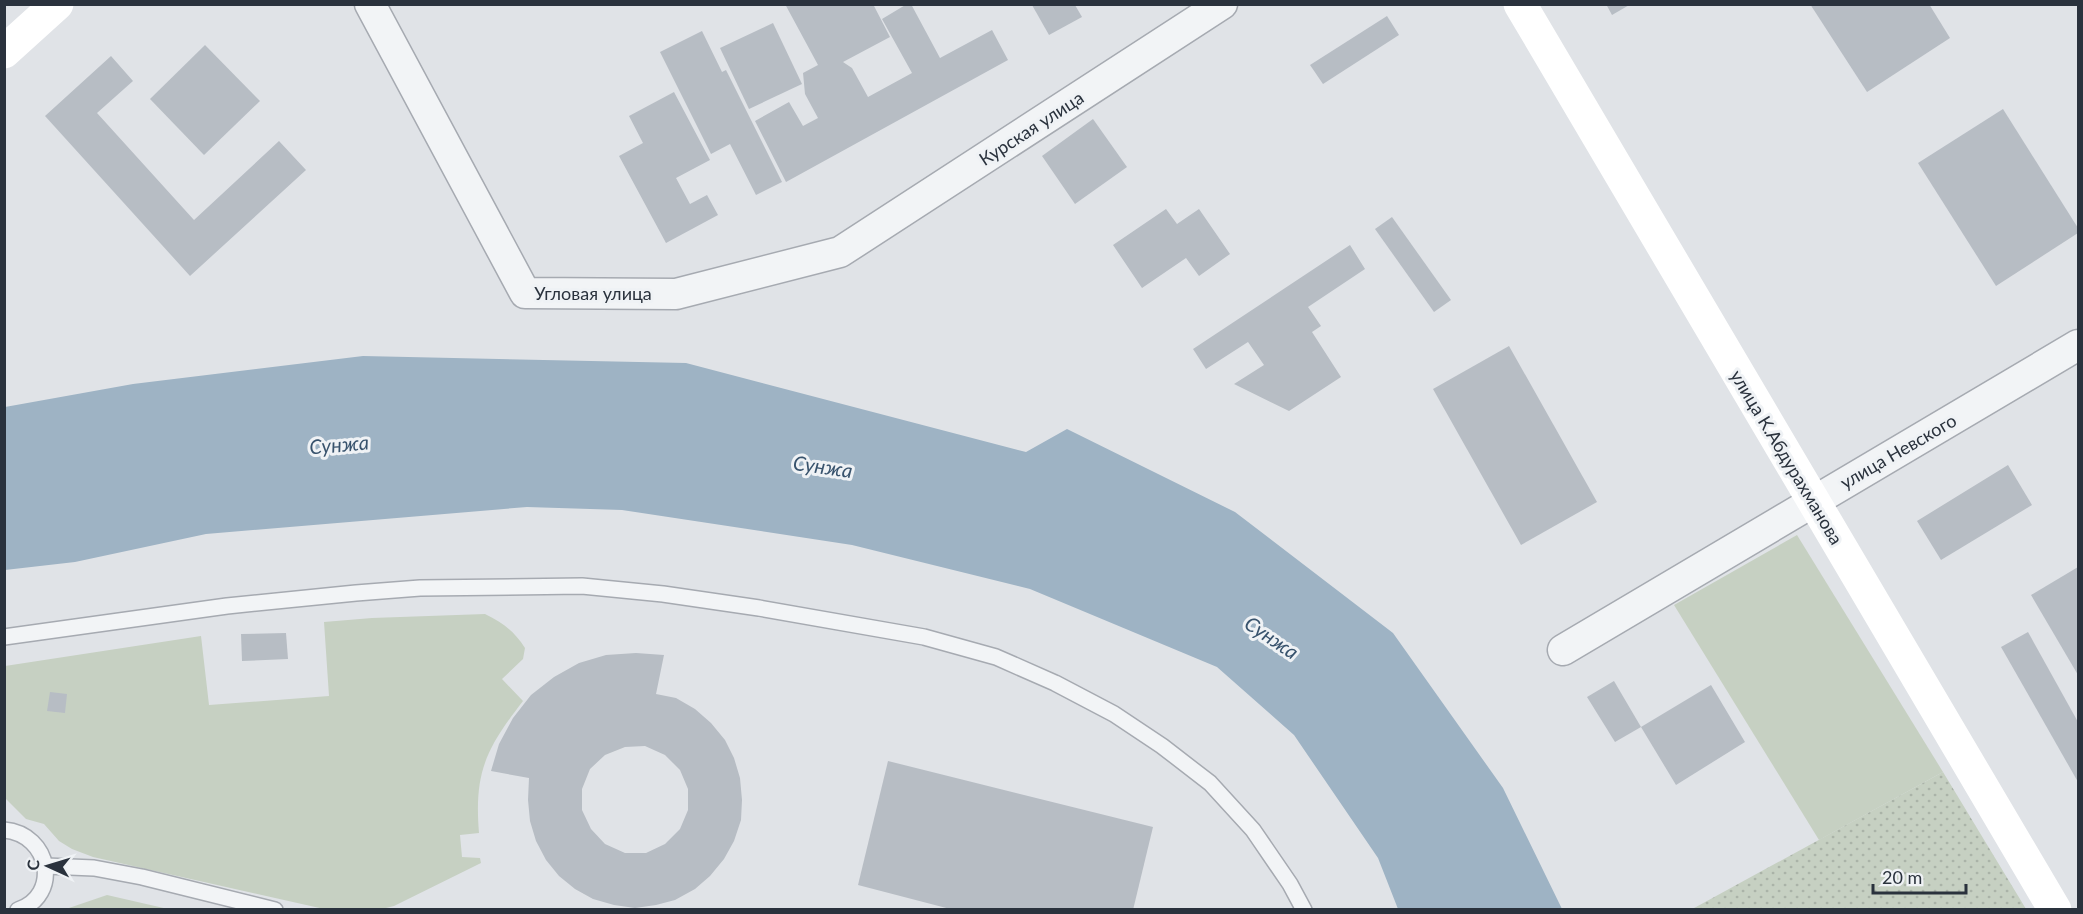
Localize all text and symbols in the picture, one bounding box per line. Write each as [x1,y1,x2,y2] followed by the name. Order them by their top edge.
[975,86,1087,170] street label: Курская улица
[534,282,652,304] street label: Угловая улица
[1726,366,1848,548] street label: улица К.Абдурахманова
[1836,409,1960,493] street label: улица Невского
[308,429,370,459] water label: Сунжа
[792,450,854,482] water label: Сунжа
[1241,610,1303,664] water label: Сунжа
[18,836,78,896] north arrow
[1873,857,1966,895] scale bar
[23,859,42,871] text: С
[1882,866,1922,888] text: 20 m

